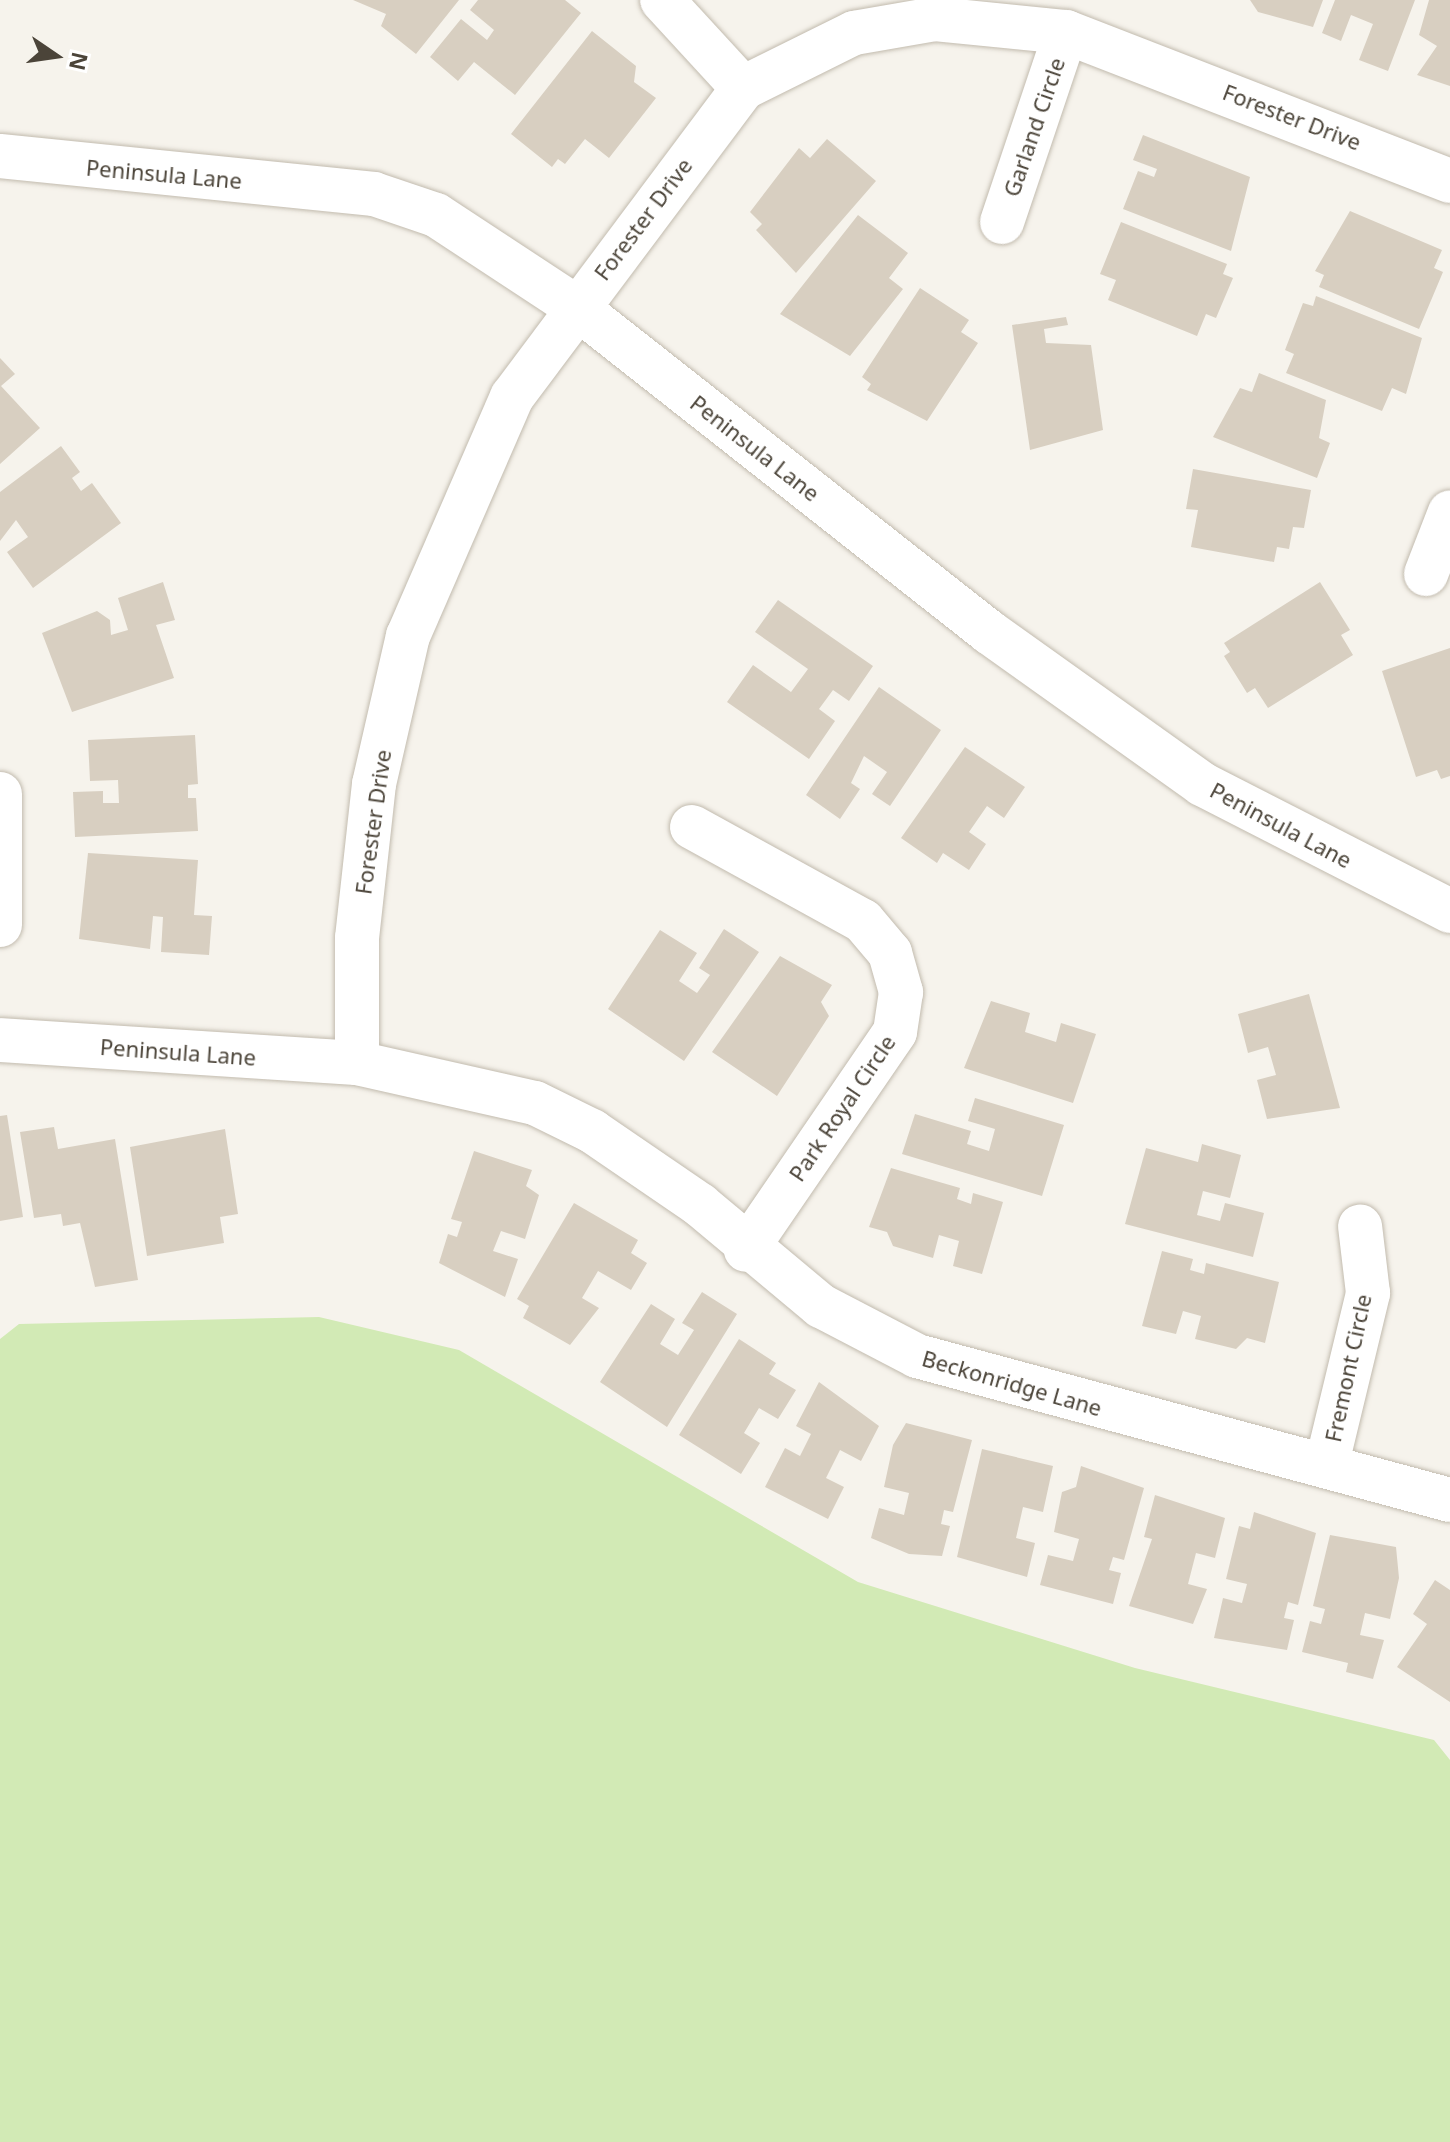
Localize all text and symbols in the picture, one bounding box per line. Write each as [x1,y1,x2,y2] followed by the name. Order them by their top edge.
[16,16,96,96] north arrow
[63,49,96,73] text: N
[998,54,1070,200] street label: Garland Circle
[1219,79,1365,155] street label: Forester Drive
[589,153,697,285] street label: Forester Drive
[85,154,243,194] street label: Peninsula Lane
[685,389,825,507] street label: Peninsula Lane
[350,748,396,896] street label: Forester Drive
[1206,777,1356,873] street label: Peninsula Lane
[783,1030,901,1186] street label: Park Royal Circle
[99,1033,257,1071] street label: Peninsula Lane
[1319,1292,1377,1444] street label: Fremont Circle
[919,1345,1105,1421] street label: Beckonridge Lane

